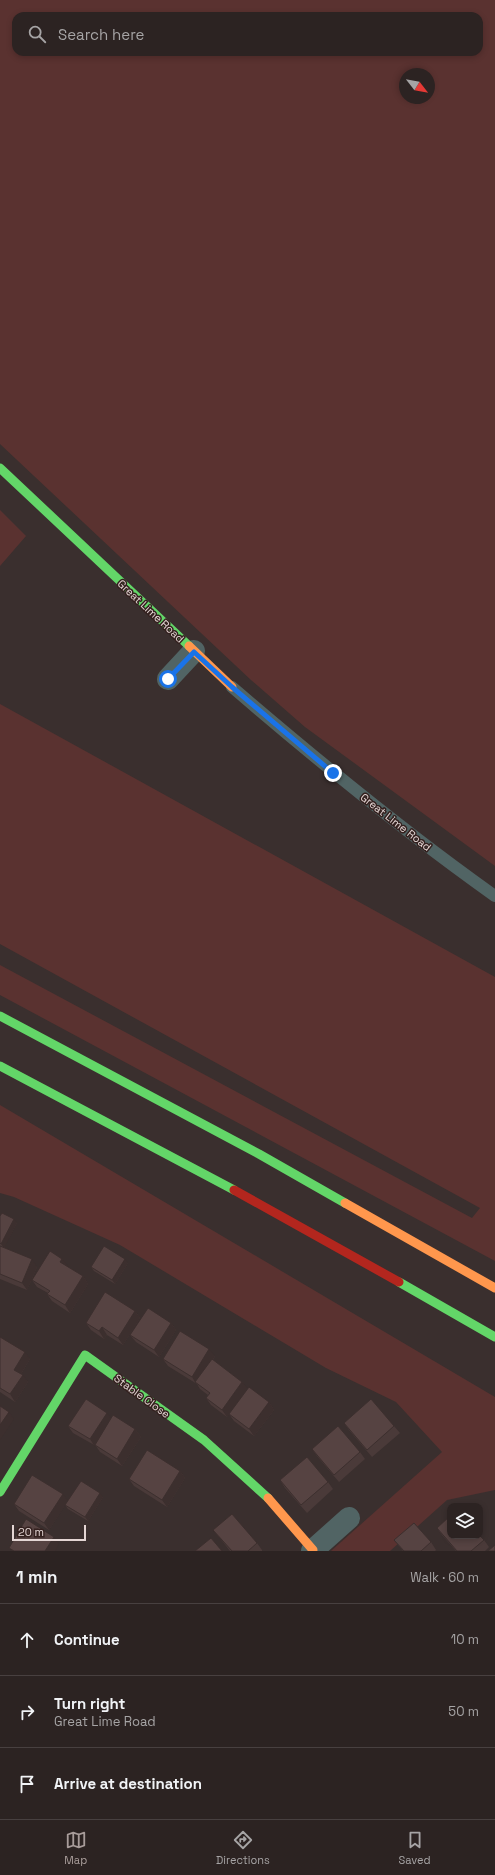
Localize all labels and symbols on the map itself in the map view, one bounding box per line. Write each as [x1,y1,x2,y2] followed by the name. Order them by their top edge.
[399,68,435,104] north arrow
[115,577,187,645] street label: Great Lime Road
[159,670,177,688] route start
[324,764,342,782] route end
[358,790,434,854] street label: Great Lime Road
[111,1371,173,1421] street label: Stable Close
[12,1523,86,1542] scale bar

